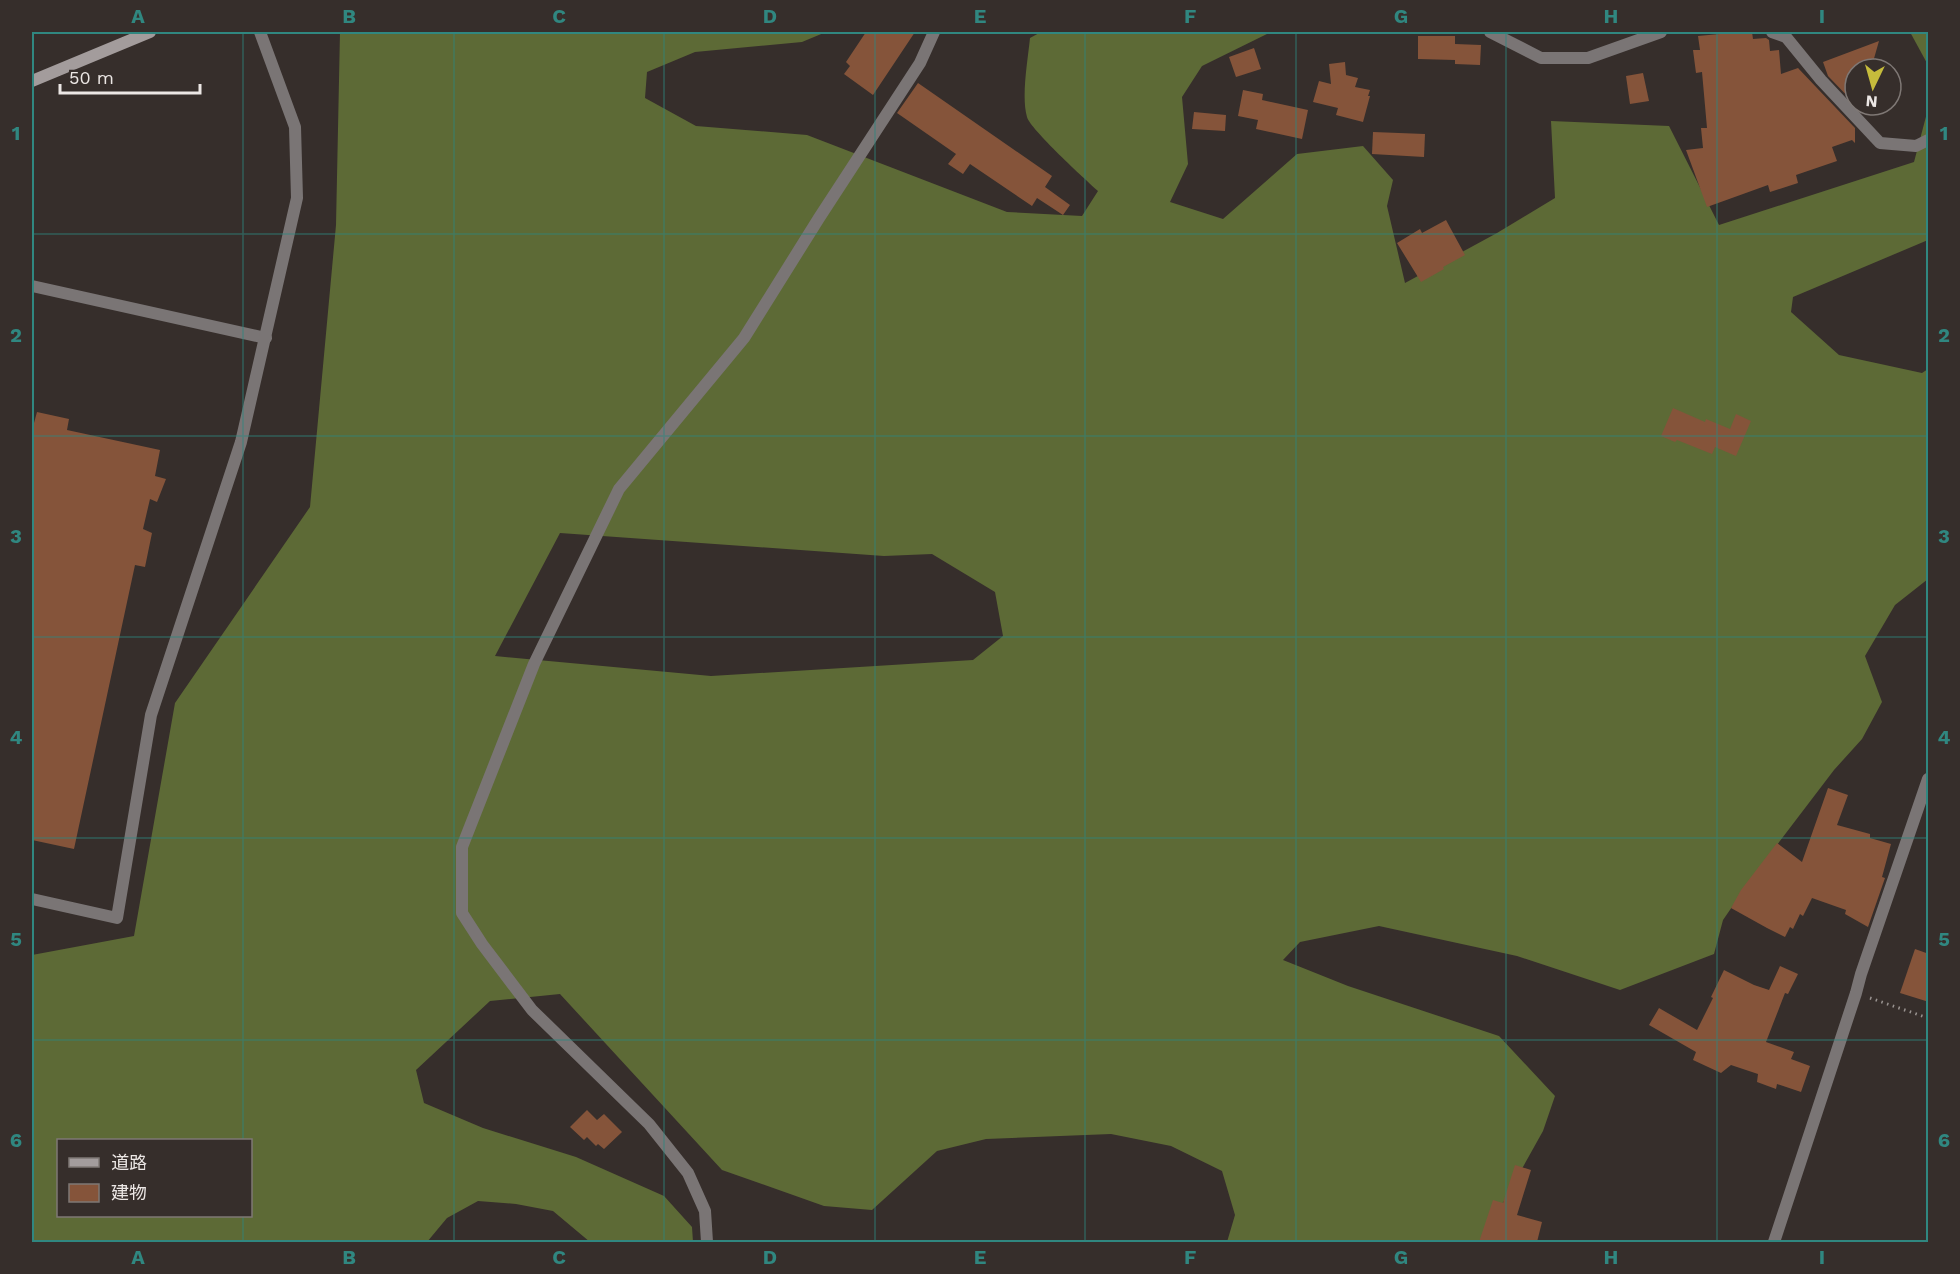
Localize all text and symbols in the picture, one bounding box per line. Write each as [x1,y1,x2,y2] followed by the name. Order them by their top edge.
[131,4,145,28] text: A
[342,4,356,28] text: B
[552,4,566,28] text: C
[763,4,777,28] text: D
[974,4,986,28] text: E
[1184,4,1196,28] text: F
[1394,4,1408,28] text: G
[1604,4,1618,28] text: H
[1819,4,1825,28] text: I
[60,57,200,95] scale bar
[1843,57,1903,117] north arrow
[69,67,114,88] text: 50 m
[1865,91,1878,111] text: N
[12,121,20,145] text: 1
[1940,121,1948,145] text: 1
[10,323,22,347] text: 2
[1938,323,1950,347] text: 2
[10,524,22,548] text: 3
[1938,524,1950,548] text: 3
[10,725,23,749] text: 4
[1938,725,1951,749] text: 4
[10,927,22,951] text: 5
[1938,927,1950,951] text: 5
[10,1128,22,1152] text: 6
[1938,1128,1950,1152] text: 6
[57,1139,252,1217] legend
[111,1152,147,1173] text: 道路
[111,1182,147,1203] text: 建物
[131,1245,145,1269] text: A
[342,1245,356,1269] text: B
[552,1245,566,1269] text: C
[763,1245,777,1269] text: D
[974,1245,986,1269] text: E
[1184,1245,1196,1269] text: F
[1394,1245,1408,1269] text: G
[1604,1245,1618,1269] text: H
[1819,1245,1825,1269] text: I

